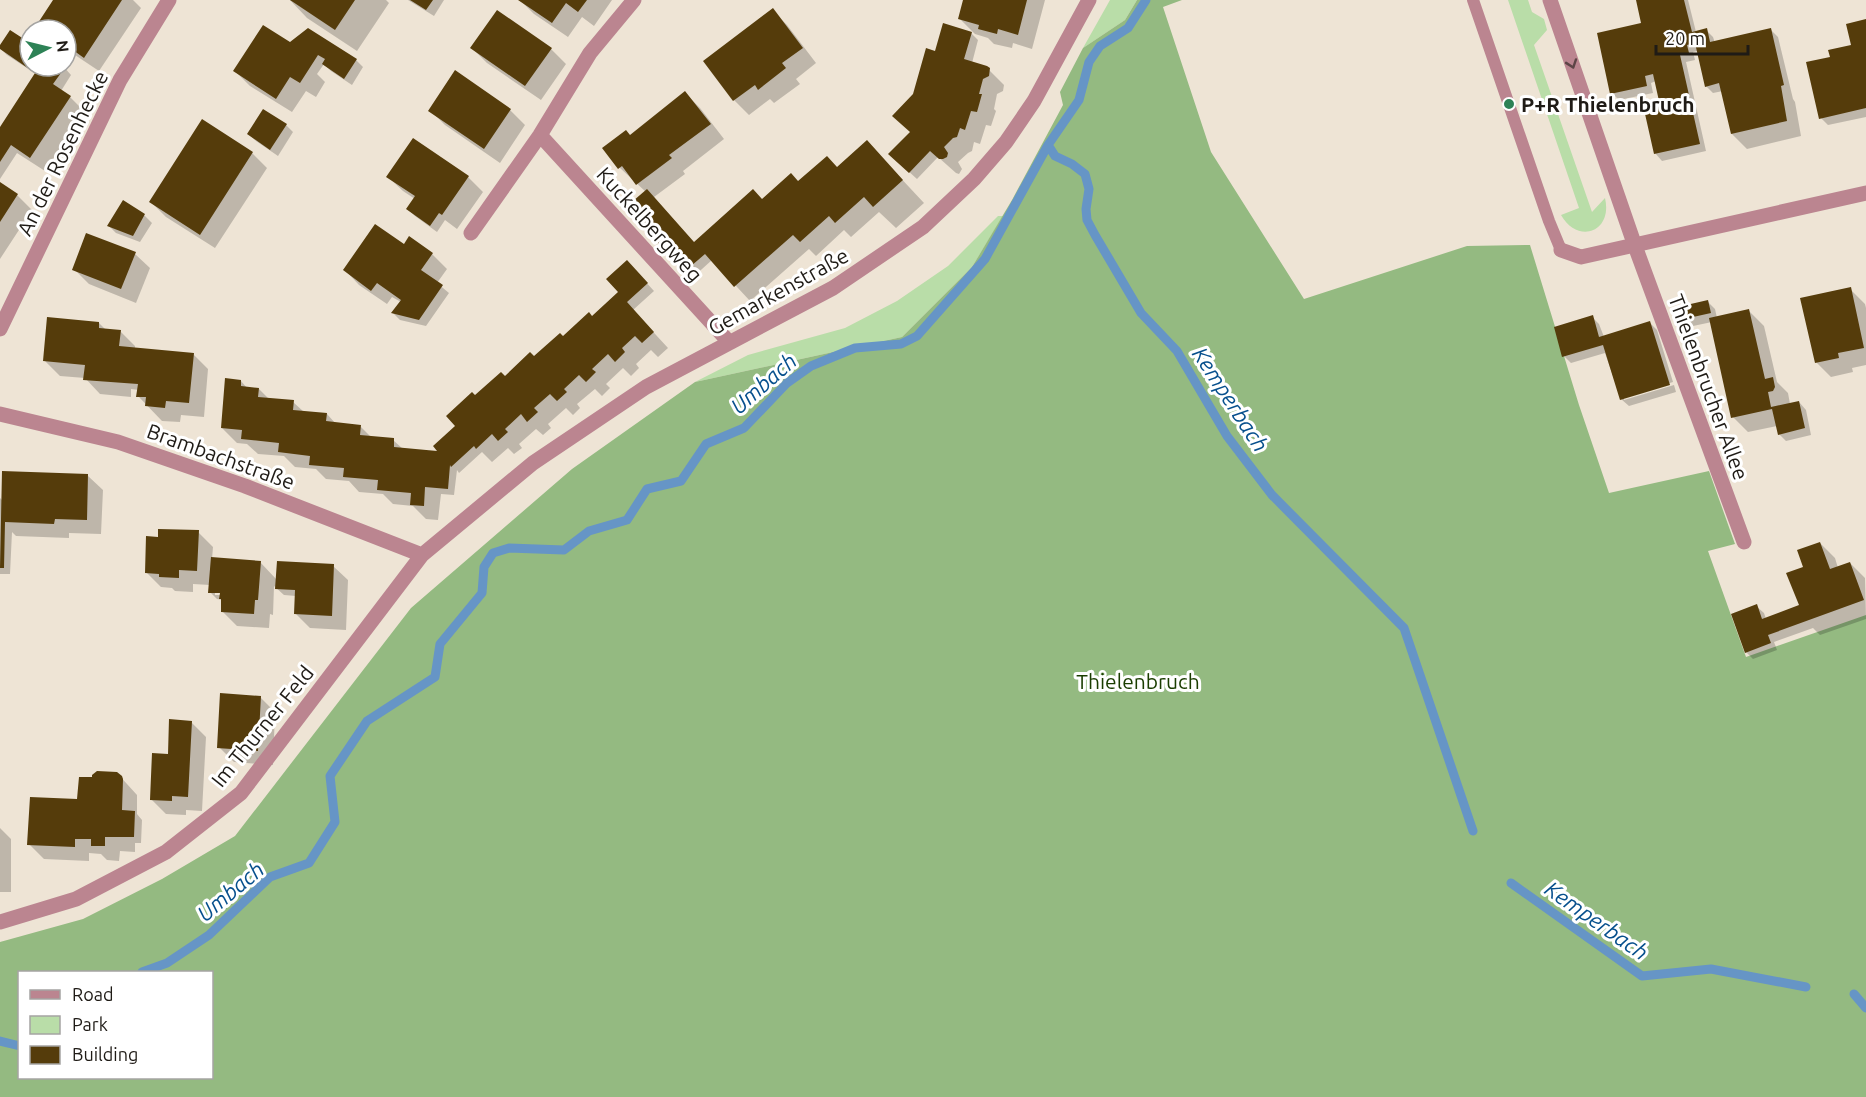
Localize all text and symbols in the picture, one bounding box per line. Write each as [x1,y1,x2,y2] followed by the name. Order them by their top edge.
[18,18,78,78] north arrow
[1656,18,1748,56] scale bar
[1665,28,1705,48] text: 20 m
[53,39,73,53] text: N
[1564,58,1577,69] one-way arrow
[12,67,112,239] street label: An der Rosenhecke
[1521,92,1695,116] place label: P+R Thielenbruch
[1502,97,1516,111] marker: P+R Thielenbruch
[592,162,708,286] street label: Kuckelbergweg
[704,243,852,339] street label: Gemarkenstraße
[1664,291,1754,483] street label: Thielenbrucher Allee
[1188,342,1274,456] water label: Kemperbach
[725,348,801,418] water label: Umbach
[144,418,298,494] street label: Brambachstraße
[206,661,318,791] street label: Im Thurner Feld
[1076,669,1200,693] park label: Thielenbruch
[192,856,268,926] water label: Umbach
[1541,875,1653,965] water label: Kemperbach
[18,971,213,1079] legend
[72,984,114,1004] text: Road
[72,1014,108,1034] text: Park
[72,1044,138,1064] text: Building

